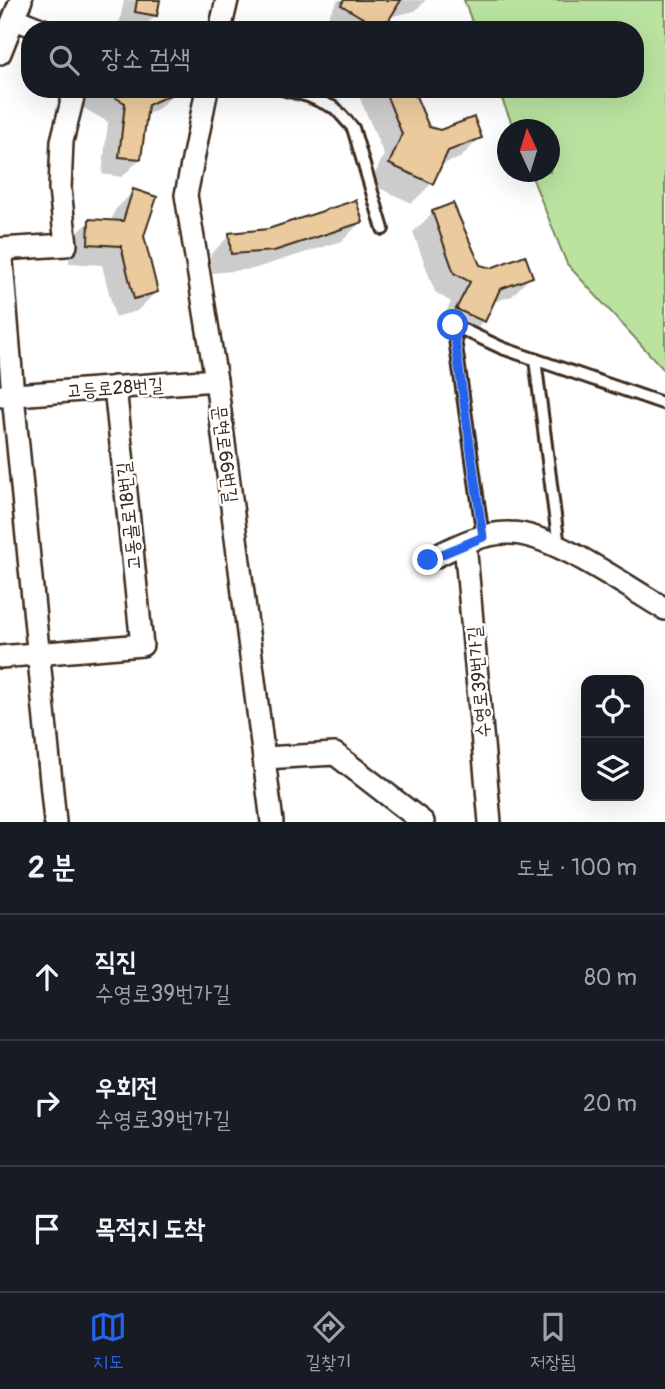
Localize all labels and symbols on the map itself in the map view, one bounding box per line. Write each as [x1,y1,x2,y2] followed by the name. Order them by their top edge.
[497,119,560,182] north arrow
[437,309,468,340] route start
[66,373,164,403] street label: 고등로28번길
[207,404,243,504] street label: 문현로66번길
[111,461,147,571] street label: 고동골로18번길
[412,544,443,575] route end
[462,625,496,739] street label: 수영로39번가길

